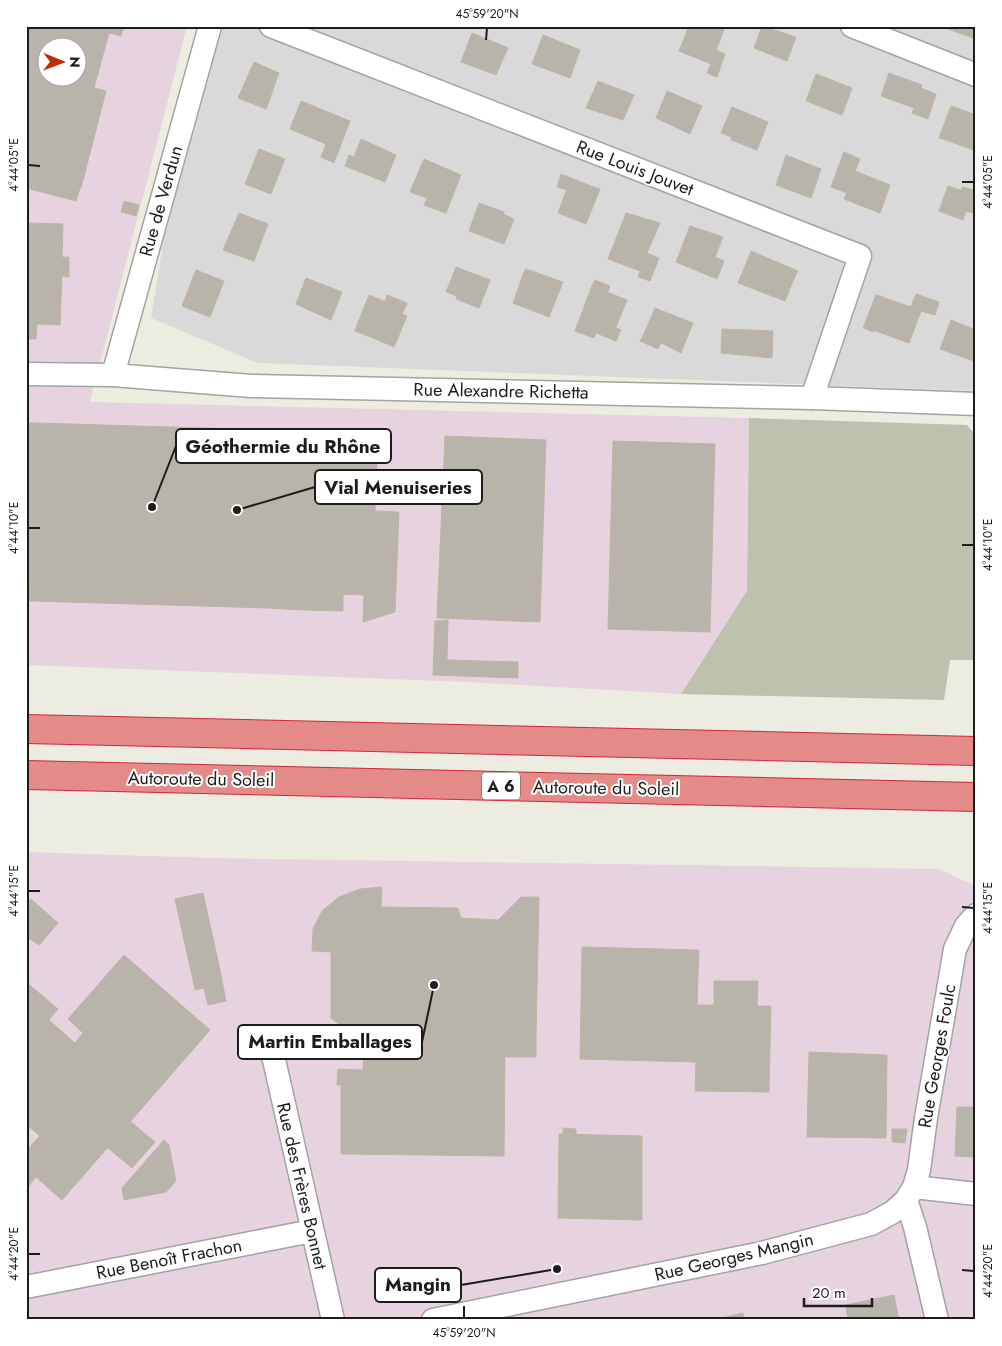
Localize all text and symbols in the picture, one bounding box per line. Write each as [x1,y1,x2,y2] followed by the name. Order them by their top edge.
[455,5,519,23] text: 45°59'20"N
[38,38,88,88] north arrow
[65,56,85,68] text: N
[573,134,698,203] street label: Rue Louis Jouvet
[5,138,23,192] text: 4°44'05"E
[133,143,189,259] street label: Rue de Verdun
[979,155,997,209] text: 4°44'05"E
[413,376,589,406] street label: Rue Alexandre Richetta
[176,429,391,463] callout: Géothermie du Rhône
[186,433,381,460] text: Géothermie du Rhône
[315,470,482,504] callout: Vial Menuiseries
[323,474,472,501] text: Vial Menuiseries
[5,502,23,554] text: 4°44'10"E
[979,519,997,571] text: 4°44'10"E
[128,765,274,793] street label: Autoroute du Soleil
[482,772,520,799] road number: A 6
[533,774,679,802] street label: Autoroute du Soleil
[5,865,23,917] text: 4°44'15"E
[979,882,997,934] text: 4°44'15"E
[912,982,962,1130] street label: Rue Georges Foulc
[238,1025,422,1059] callout: Martin Emballages
[248,1028,412,1055] text: Martin Emballages
[270,1100,334,1273] street label: Rue des Frères Bonnet
[652,1226,816,1288] street label: Rue Georges Mangin
[5,1227,23,1281] text: 4°44'20"E
[94,1232,244,1286] street label: Rue Benoît Frachon
[979,1244,997,1298] text: 4°44'20"E
[375,1268,461,1302] callout: Mangin
[385,1271,451,1298] text: Mangin
[804,1276,872,1308] scale bar
[812,1282,846,1304] text: 20 m
[432,1324,496,1342] text: 45°59'20"N

